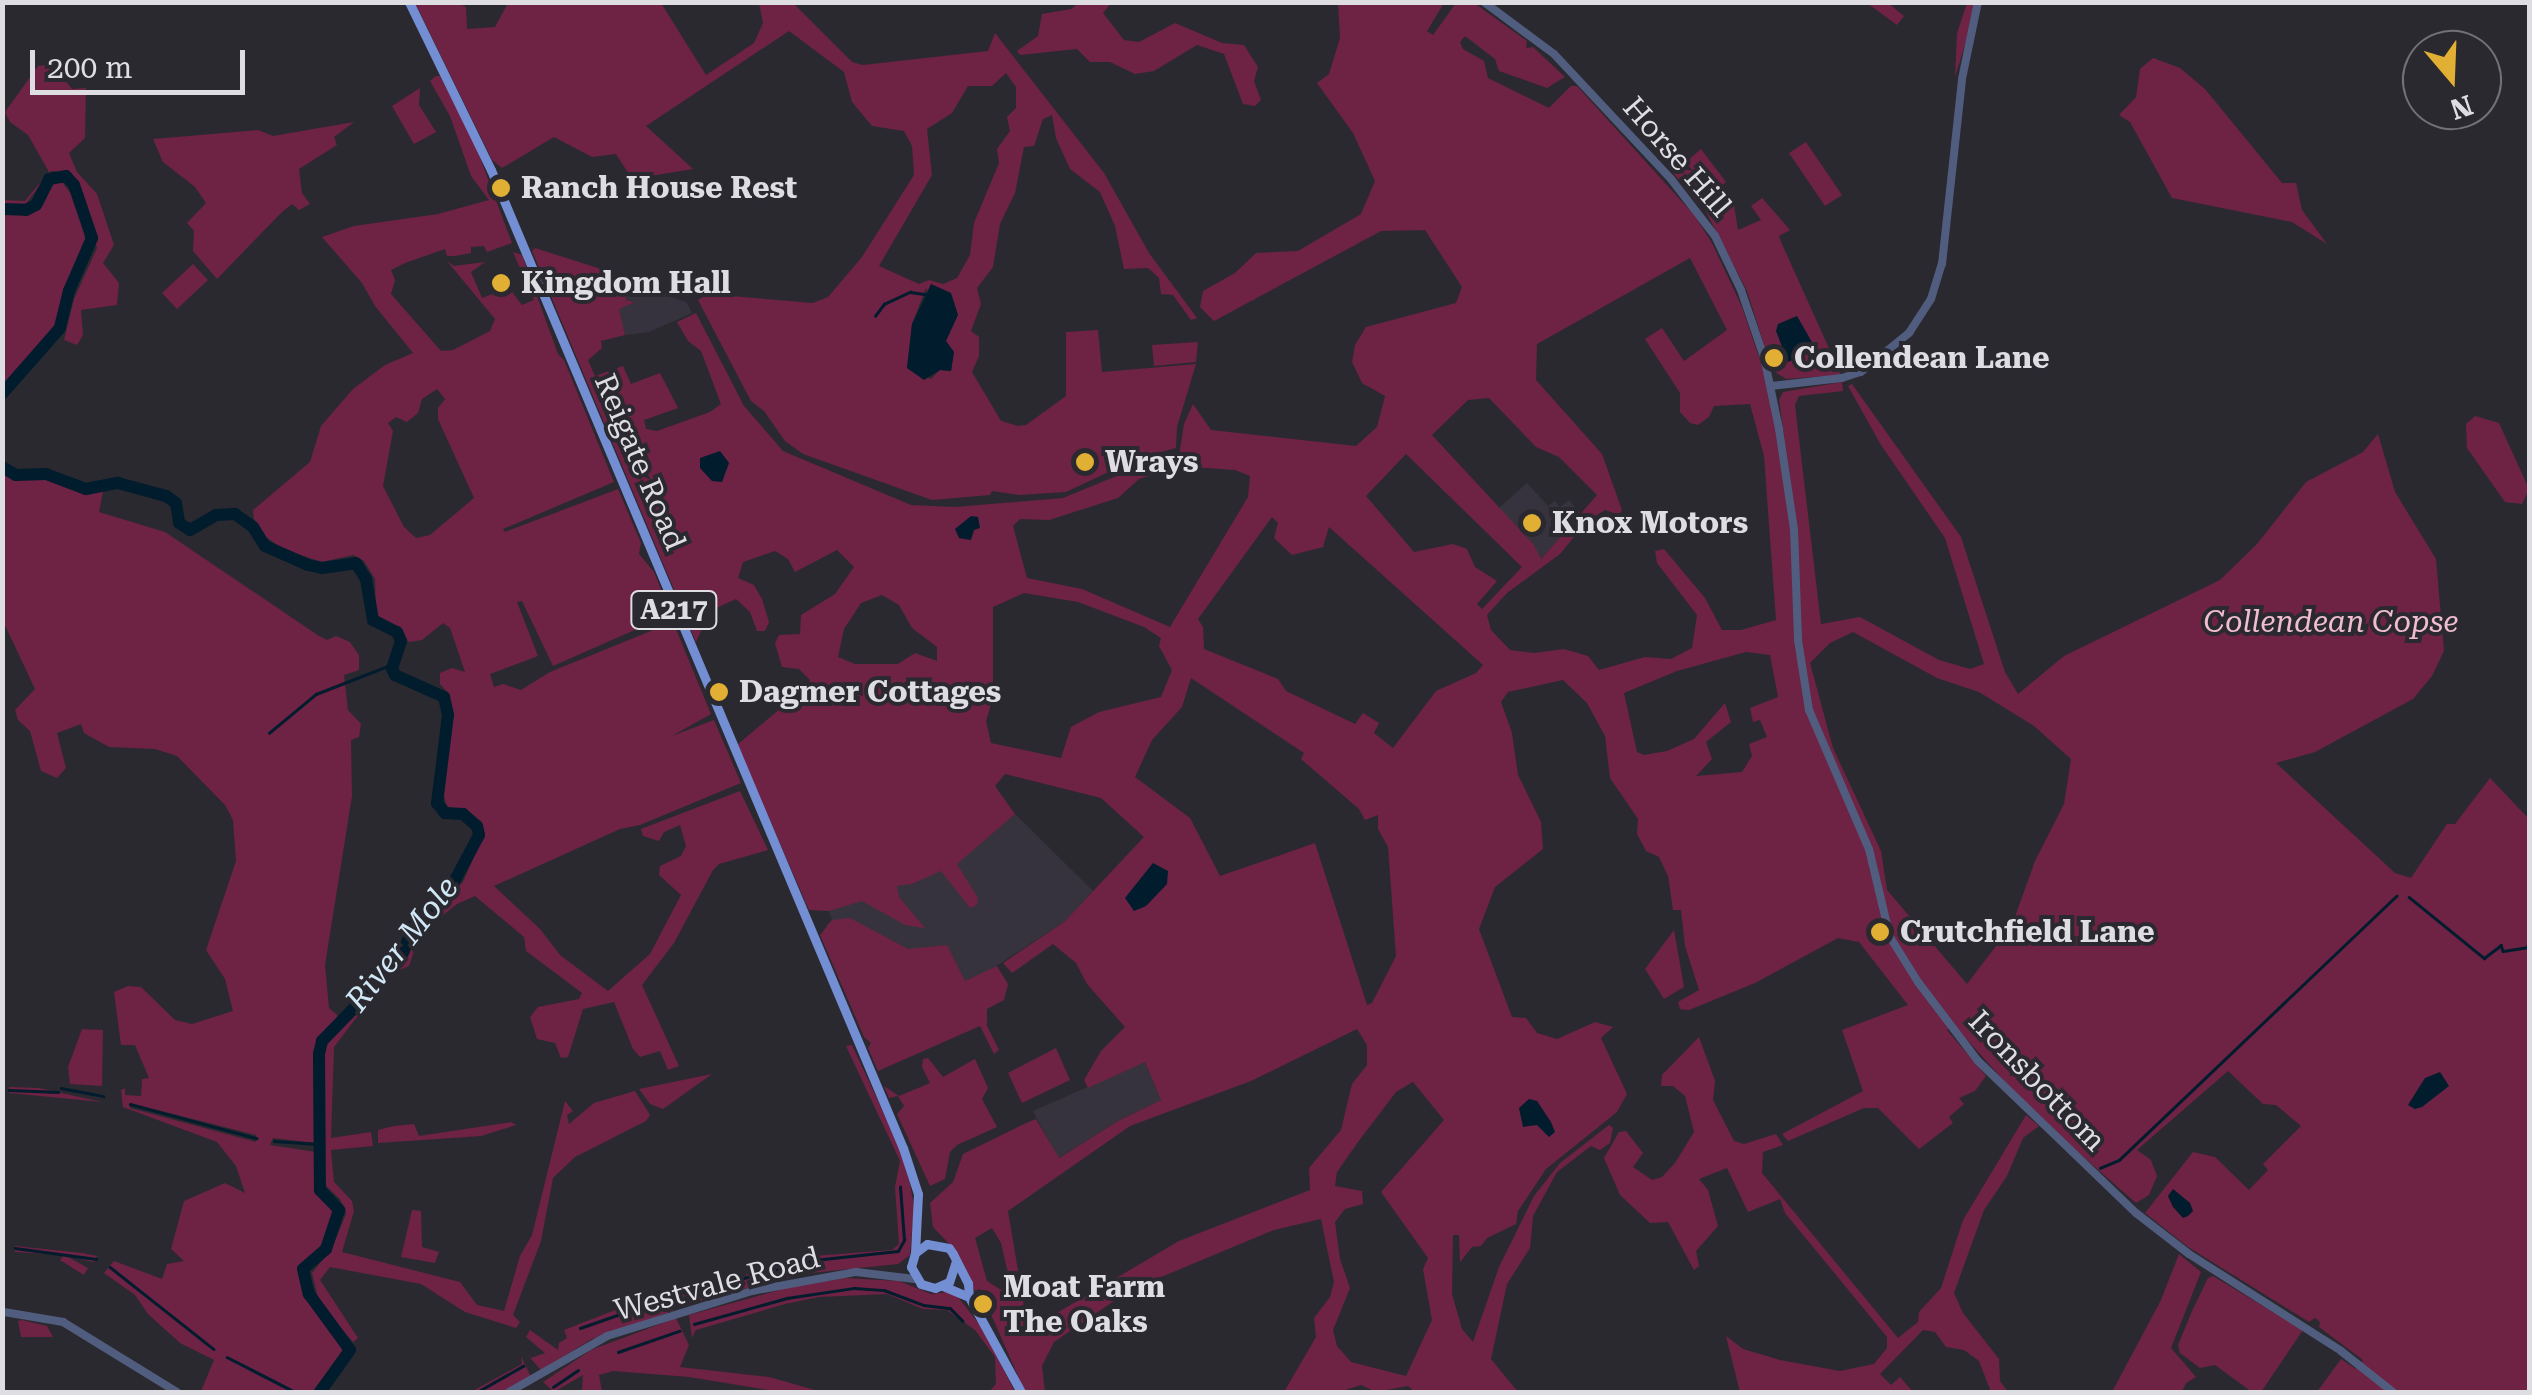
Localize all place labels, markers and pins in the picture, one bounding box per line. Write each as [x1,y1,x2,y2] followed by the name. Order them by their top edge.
[521,170,797,206] place label: Ranch House Rest
[490,177,512,199] marker: Ranch House Rest
[521,265,731,301] place label: Kingdom Hall
[490,272,512,294] marker: Kingdom Hall
[1794,340,2050,376] place label: Collendean Lane
[1763,347,1785,369] marker: Collendean Lane
[1105,444,1199,480] place label: Wrays
[1074,451,1096,473] marker: Wrays
[1552,505,1748,541] place label: Knox Motors
[1521,512,1543,534] marker: Knox Motors
[739,674,1001,710] place label: Dagmer Cottages
[708,681,730,703] marker: Dagmer Cottages
[1900,914,2155,950] place label: Crutchfield Lane
[1869,921,1891,943] marker: Crutchfield Lane
[1003,1269,1165,1340] place label: Moat Farm The Oaks
[972,1293,994,1315] marker: Moat Farm The Oaks

